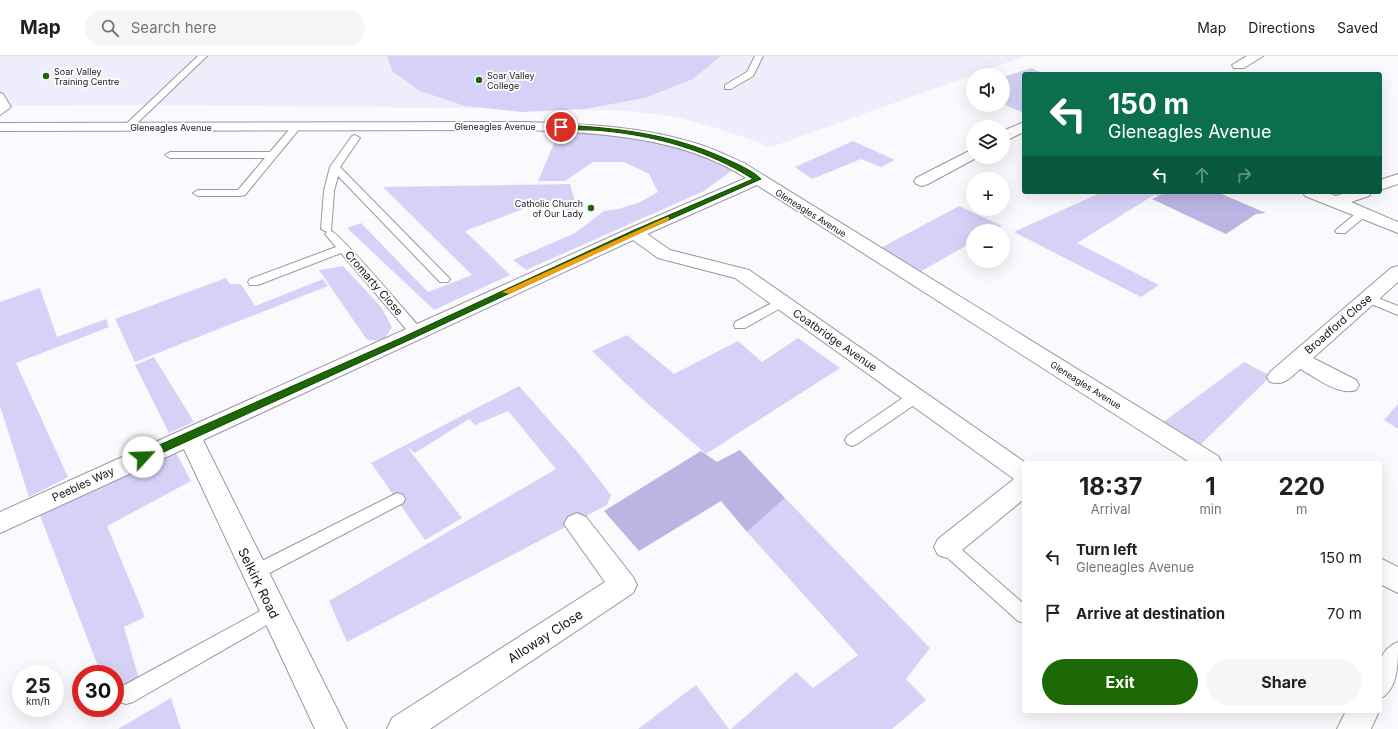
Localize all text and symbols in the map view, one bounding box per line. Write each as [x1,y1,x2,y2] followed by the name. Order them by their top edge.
[85,10,365,46] search box
[20,16,61,39] text: Map
[99,17,121,39] icon: search
[131,18,216,37] text: Search here
[1197,19,1226,36] text: Map
[1248,19,1315,36] text: Directions
[1337,19,1378,36] text: Saved
[54,66,119,87] place label: Soar Valley Training Centre
[966,68,1010,268] map controls
[966,68,1010,112] button: sound
[487,70,535,91] place label: Soar Valley College
[41,71,51,81] marker: Soar Valley Training Centre
[474,75,484,85] marker: Soar Valley College
[1108,87,1189,121] text: 150 m
[1042,88,1094,140] icon: left
[544,110,578,144] pin
[550,116,572,138] icon: arrive
[966,120,1010,164] button: layers
[454,121,536,132] street label: Gleneagles Avenue
[1108,121,1271,142] text: Gleneagles Avenue
[130,122,212,133] street label: Gleneagles Avenue
[1149,164,1171,186] icon: left
[1191,164,1213,186] icon: ahead
[1233,164,1255,186] icon: right
[966,172,1010,216] button: +
[773,187,849,239] street label: Gleneagles Avenue
[515,198,583,219] place label: Catholic Church of Our Lady
[586,203,596,213] marker: Catholic Church of Our Lady
[966,224,1010,268] button: −
[342,248,406,318] street label: Cromarty Close
[1302,291,1374,357] street label: Broadford Close
[790,306,880,374] street label: Coatbridge Avenue
[1048,359,1124,411] street label: Gleneagles Avenue
[122,436,164,478] position arrow
[50,464,116,504] street label: Peebles Way
[1079,472,1142,501] text: 18:37
[1205,472,1216,501] text: 1
[1279,472,1325,501] text: 220
[1091,501,1131,517] text: Arrival
[1199,501,1222,517] text: min
[1296,501,1307,517] text: m
[1076,540,1137,559] text: Turn left
[235,545,283,621] street label: Selkirk Road
[1042,546,1064,568] icon: left
[1320,548,1362,567] text: 150 m
[1076,559,1194,575] text: Gleneagles Avenue
[1042,602,1064,624] icon: arrive
[1076,604,1225,623] text: Arrive at destination
[1327,604,1362,623] text: 70 m
[504,606,586,666] street label: Alloway Close
[1042,659,1198,705] button: Exit
[1206,659,1362,705] button: Share
[72,665,124,717] speed limit sign: 30
[25,674,51,698] text: 25
[26,695,50,707] text: km/h

